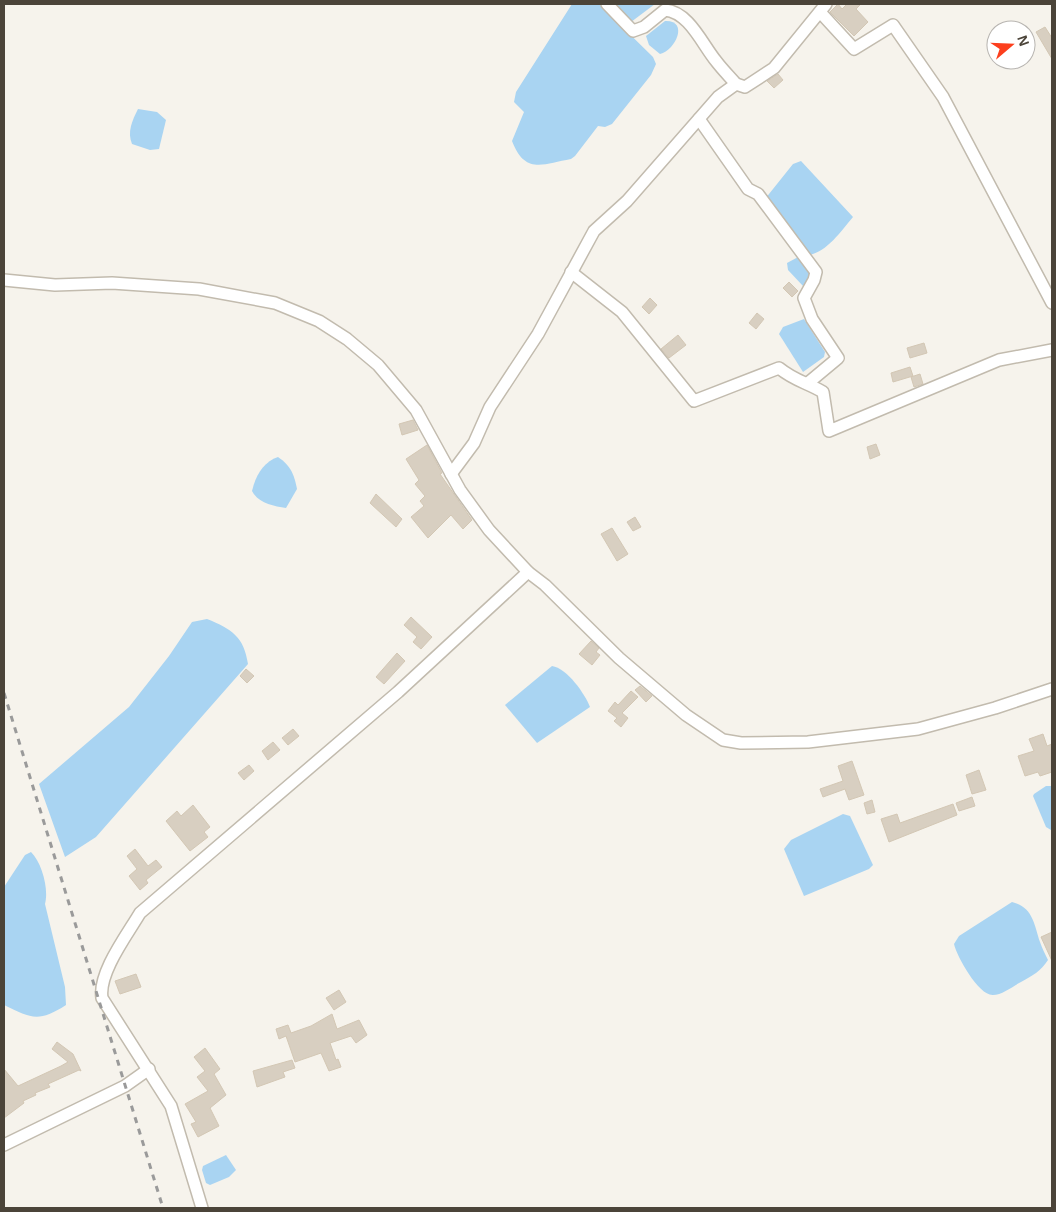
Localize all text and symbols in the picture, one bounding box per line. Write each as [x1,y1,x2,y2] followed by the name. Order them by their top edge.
[986,20,1036,70] north arrow
[1014,33,1033,48] text: N

